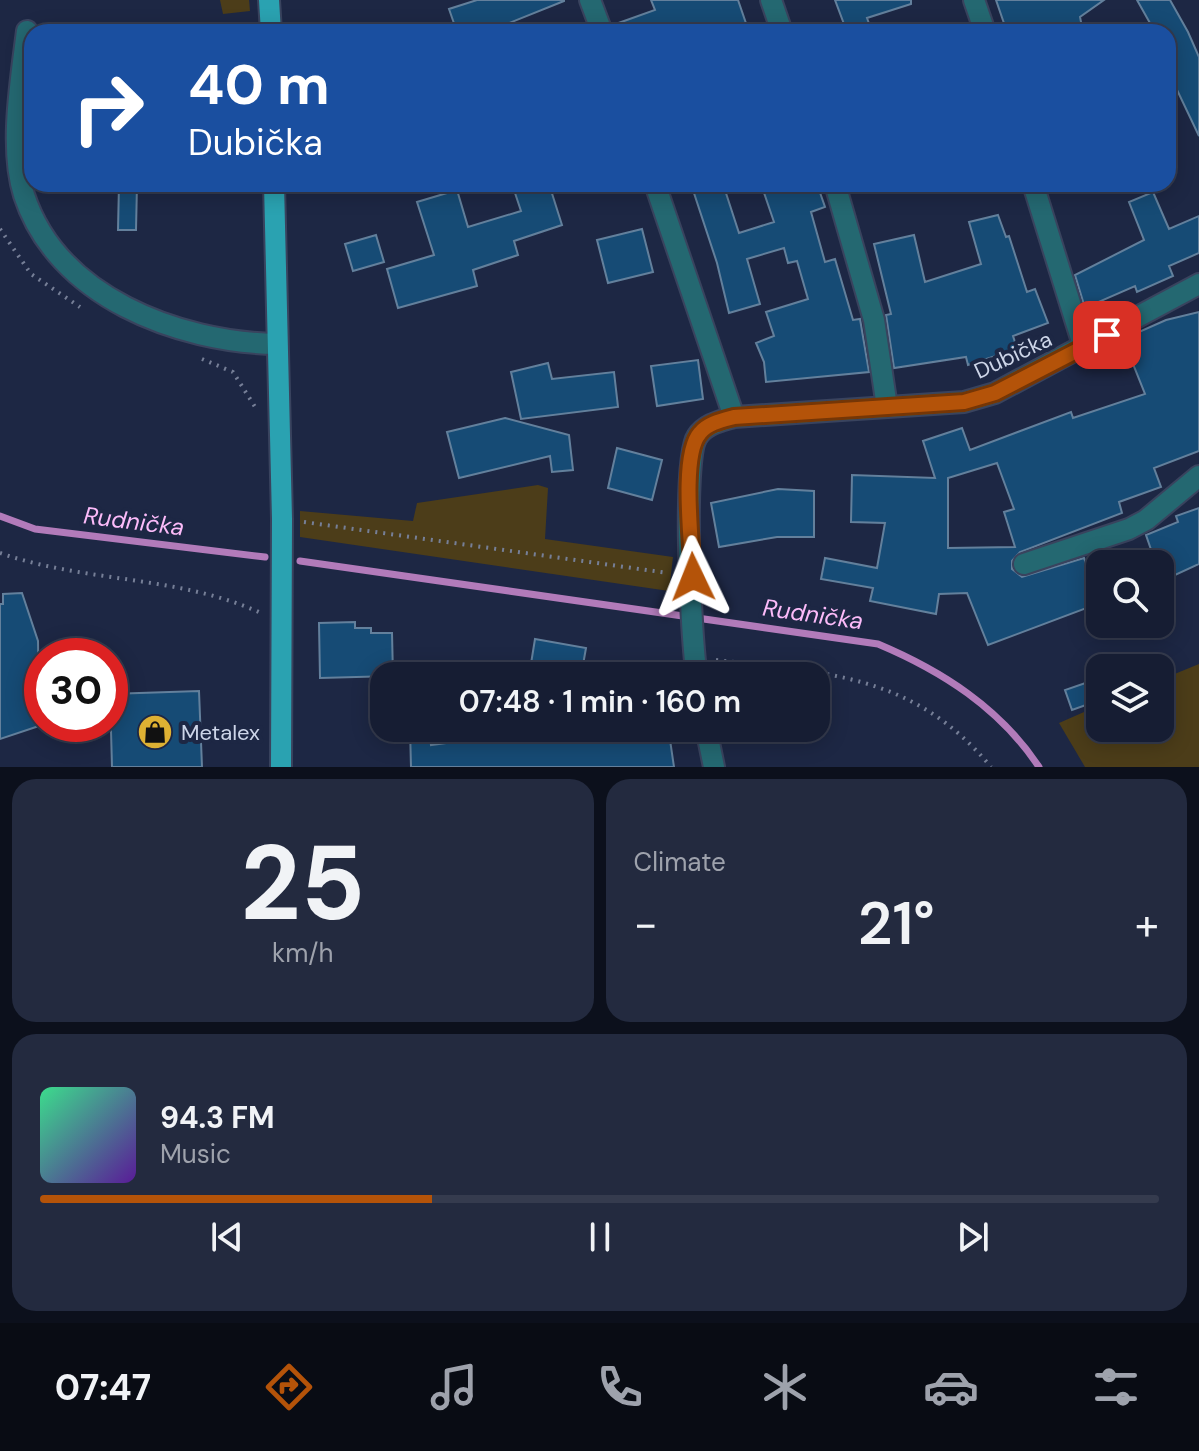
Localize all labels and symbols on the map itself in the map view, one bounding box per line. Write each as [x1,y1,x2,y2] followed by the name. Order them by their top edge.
[1073,301,1141,369] pin
[970,324,1056,386] street label: Dubička
[82,499,186,543] water label: Rudnička
[651,535,735,619] position arrow
[761,592,865,636] water label: Rudnička
[24,638,128,742] speed limit sign: 30
[136,713,174,751] shop icon: Metalex
[181,718,260,747] place label: Metalex

